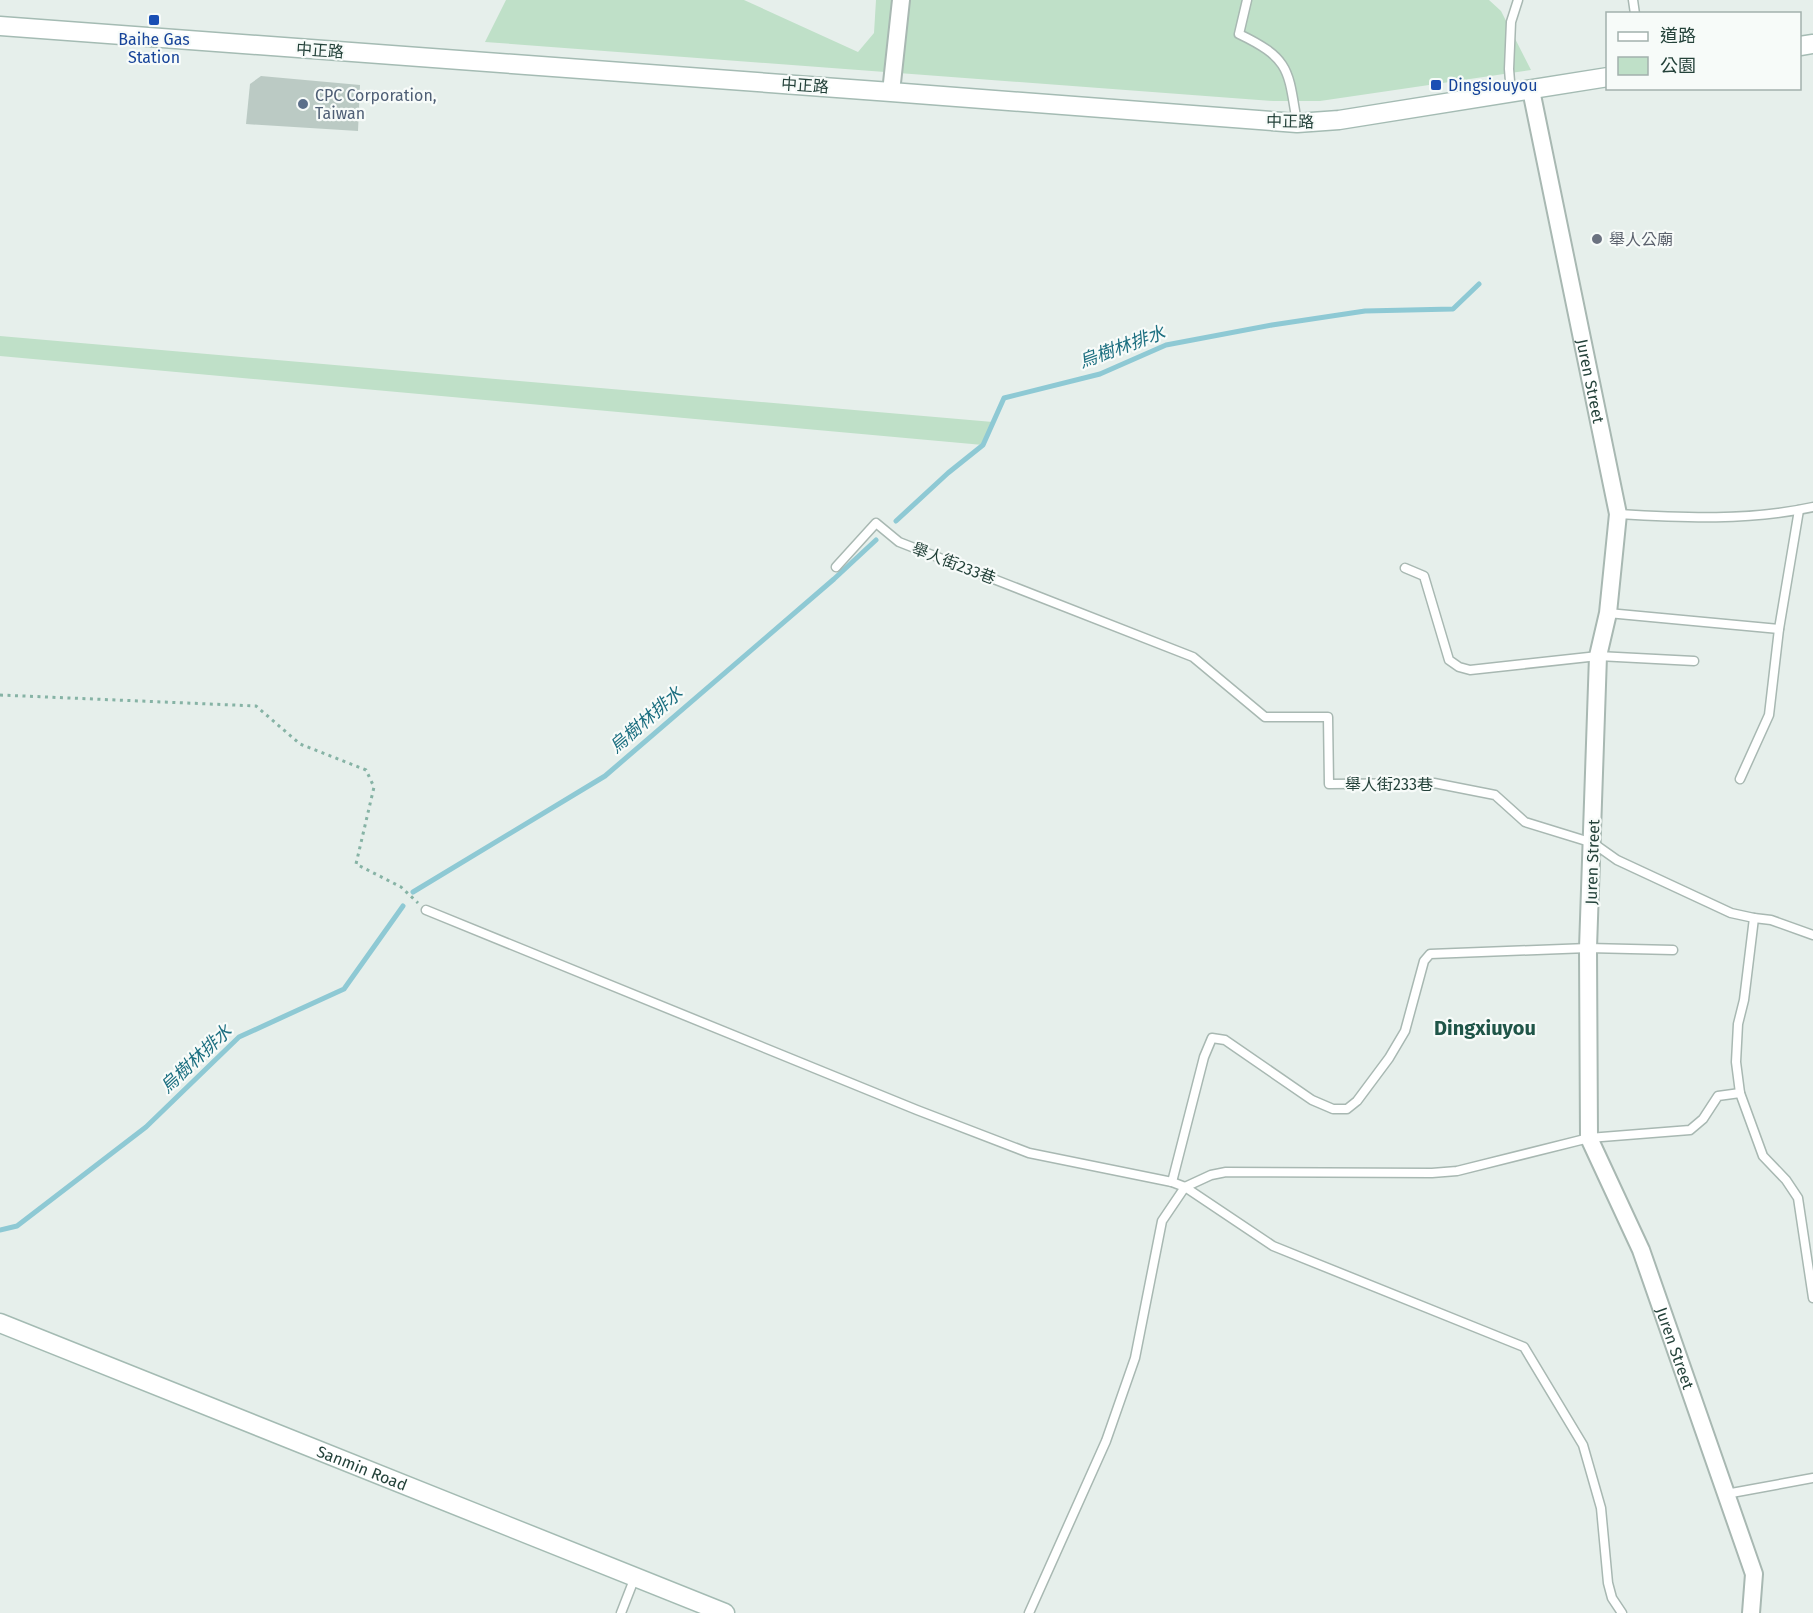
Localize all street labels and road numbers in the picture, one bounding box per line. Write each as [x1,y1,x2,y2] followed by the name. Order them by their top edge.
[295,39,345,62] street label: 中正路
[780,74,830,97] street label: 中正路
[1266,112,1314,131] street label: 中正路
[1572,337,1608,425] street label: Juren Street
[909,539,998,588] street label: 舉人街233巷
[1345,775,1433,794] street label: 舉人街233巷
[1582,819,1603,905] street label: Juren Street
[1652,1305,1698,1392] street label: Juren Street
[314,1442,410,1495] street label: Sanmin Road

